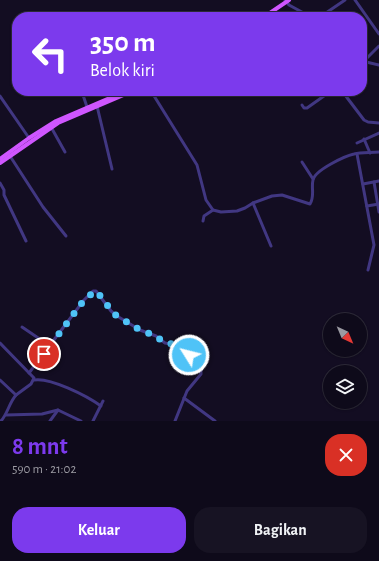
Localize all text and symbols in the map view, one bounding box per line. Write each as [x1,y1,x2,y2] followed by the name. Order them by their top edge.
[24,28,76,80] icon: left
[90,29,156,57] text: 350 m
[90,62,155,80] text: Belok kiri
[323,313,367,357] north arrow
[323,313,367,409] map controls
[168,334,210,376] position arrow
[27,337,61,371] pin
[33,343,55,365] icon: arrive
[323,365,367,409] button: layers
[325,434,367,476] button: close
[12,435,68,459] text: 8 mnt
[12,463,76,476] text: 590 m · 21:02
[12,507,186,553] button: Keluar
[194,507,367,553] button: Bagikan

